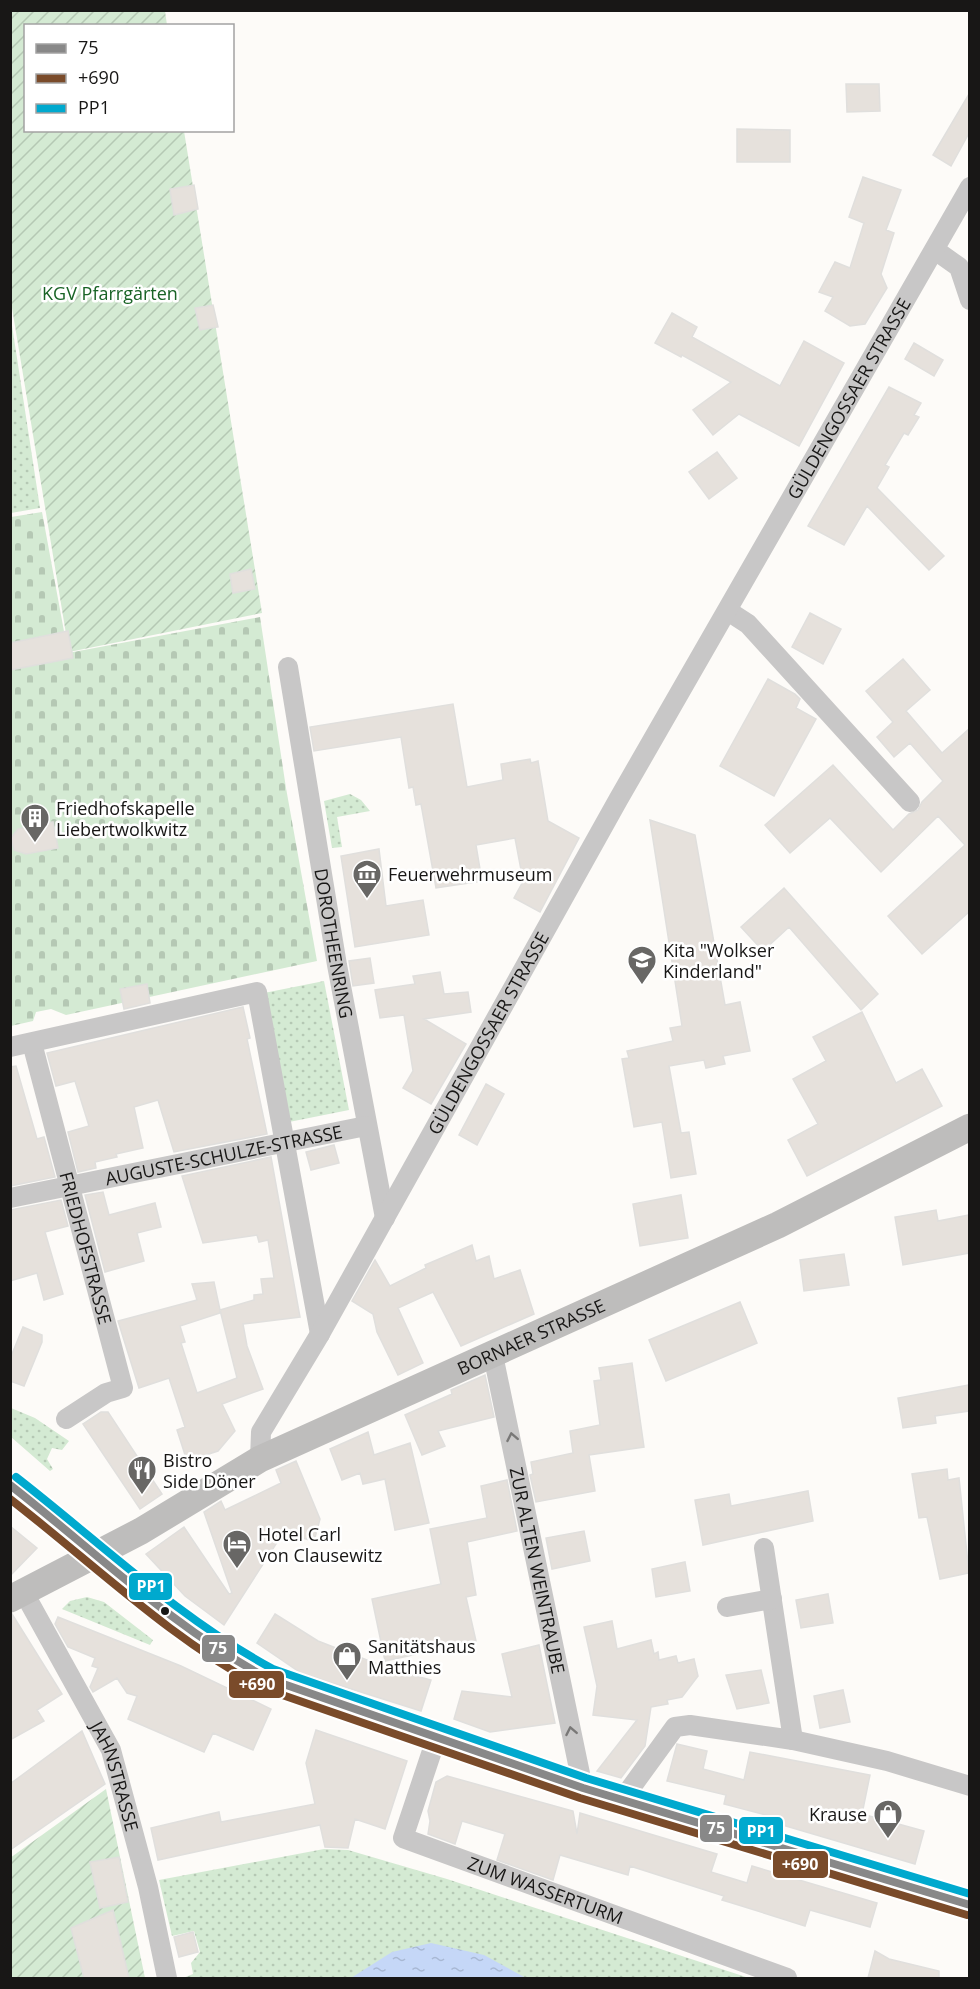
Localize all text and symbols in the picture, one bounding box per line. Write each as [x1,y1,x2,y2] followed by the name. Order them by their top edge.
[24,24,234,132] legend
[78,35,99,59] text: 75
[78,65,119,89] text: +690
[78,95,110,119] text: PP1
[42,281,178,305] park label: KGV Pfarrgärten
[781,293,916,503] street label: GÜLDENGOSSAER STRASSE
[56,796,195,841] place label: Friedhofskapelle Liebertwolkwitz
[19,802,51,844] building icon: Friedhofskapelle Liebertwolkwitz
[351,858,383,900] museum icon: Feuerwehrmuseum
[388,862,552,886] place label: Feuerwehrmuseum
[309,866,359,1020] street label: DOROTHEENRING
[422,928,554,1139] street label: GÜLDENGOSSAER STRASSE
[663,938,775,983] place label: Kita "Wolkser Kinderland"
[626,944,658,986] school or university icon: Kita "Wolkser Kinderland"
[103,1119,344,1190] street label: AUGUSTE-SCHULZE-STRASSE
[54,1169,118,1327] street label: FRIEDHOFSTRASSE
[453,1293,609,1380] street label: BORNAER STRASSE
[506,1432,519,1442] one-way arrow
[163,1448,256,1493] place label: Bistro Side Döner
[126,1454,158,1496] restaurant icon: Bistro Side Döner
[505,1465,571,1676] street label: ZUR ALTEN WEINTRAUBE
[258,1522,383,1567] place label: Hotel Carl von Clausewitz
[221,1528,253,1570] hotel icon: Hotel Carl von Clausewitz
[128,1572,173,1601] line badge: PP1
[136,1575,166,1597] text: PP1
[159,1605,171,1617] unlabelled marker
[201,1634,236,1663] line badge: 75
[368,1634,476,1679] place label: Sanitätshaus Matthies
[209,1637,227,1659] text: 75
[331,1640,363,1682] shop icon: Sanitätshaus Matthies
[228,1670,285,1699] line badge: +690
[239,1673,275,1695] text: +690
[84,1715,144,1834] street label: JAHNSTRASSE
[565,1726,578,1736] one-way arrow
[872,1798,904,1840] shop icon: Krause
[809,1802,867,1826] place label: Krause
[699,1814,733,1843] line badge: 75
[738,1816,784,1845] line badge: PP1
[707,1817,725,1839] text: 75
[746,1820,776,1842] text: PP1
[772,1850,829,1879] line badge: +690
[465,1851,626,1929] street label: ZUM WASSERTURM
[782,1853,818,1875] text: +690

